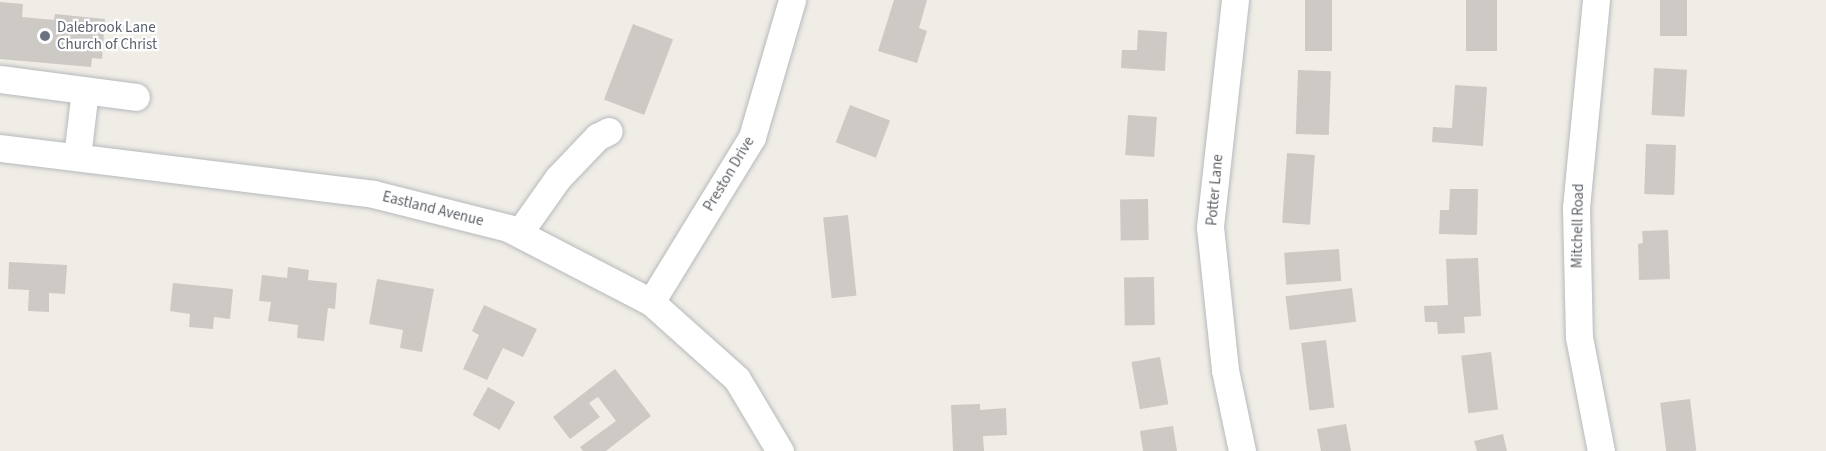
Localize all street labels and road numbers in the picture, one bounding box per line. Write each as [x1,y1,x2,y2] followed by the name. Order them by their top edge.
[700,134,758,214] street label: Preston Drive
[1203,153,1227,227] street label: Potter Lane
[1568,183,1588,269] street label: Mitchell Road
[381,188,485,230] street label: Eastland Avenue

